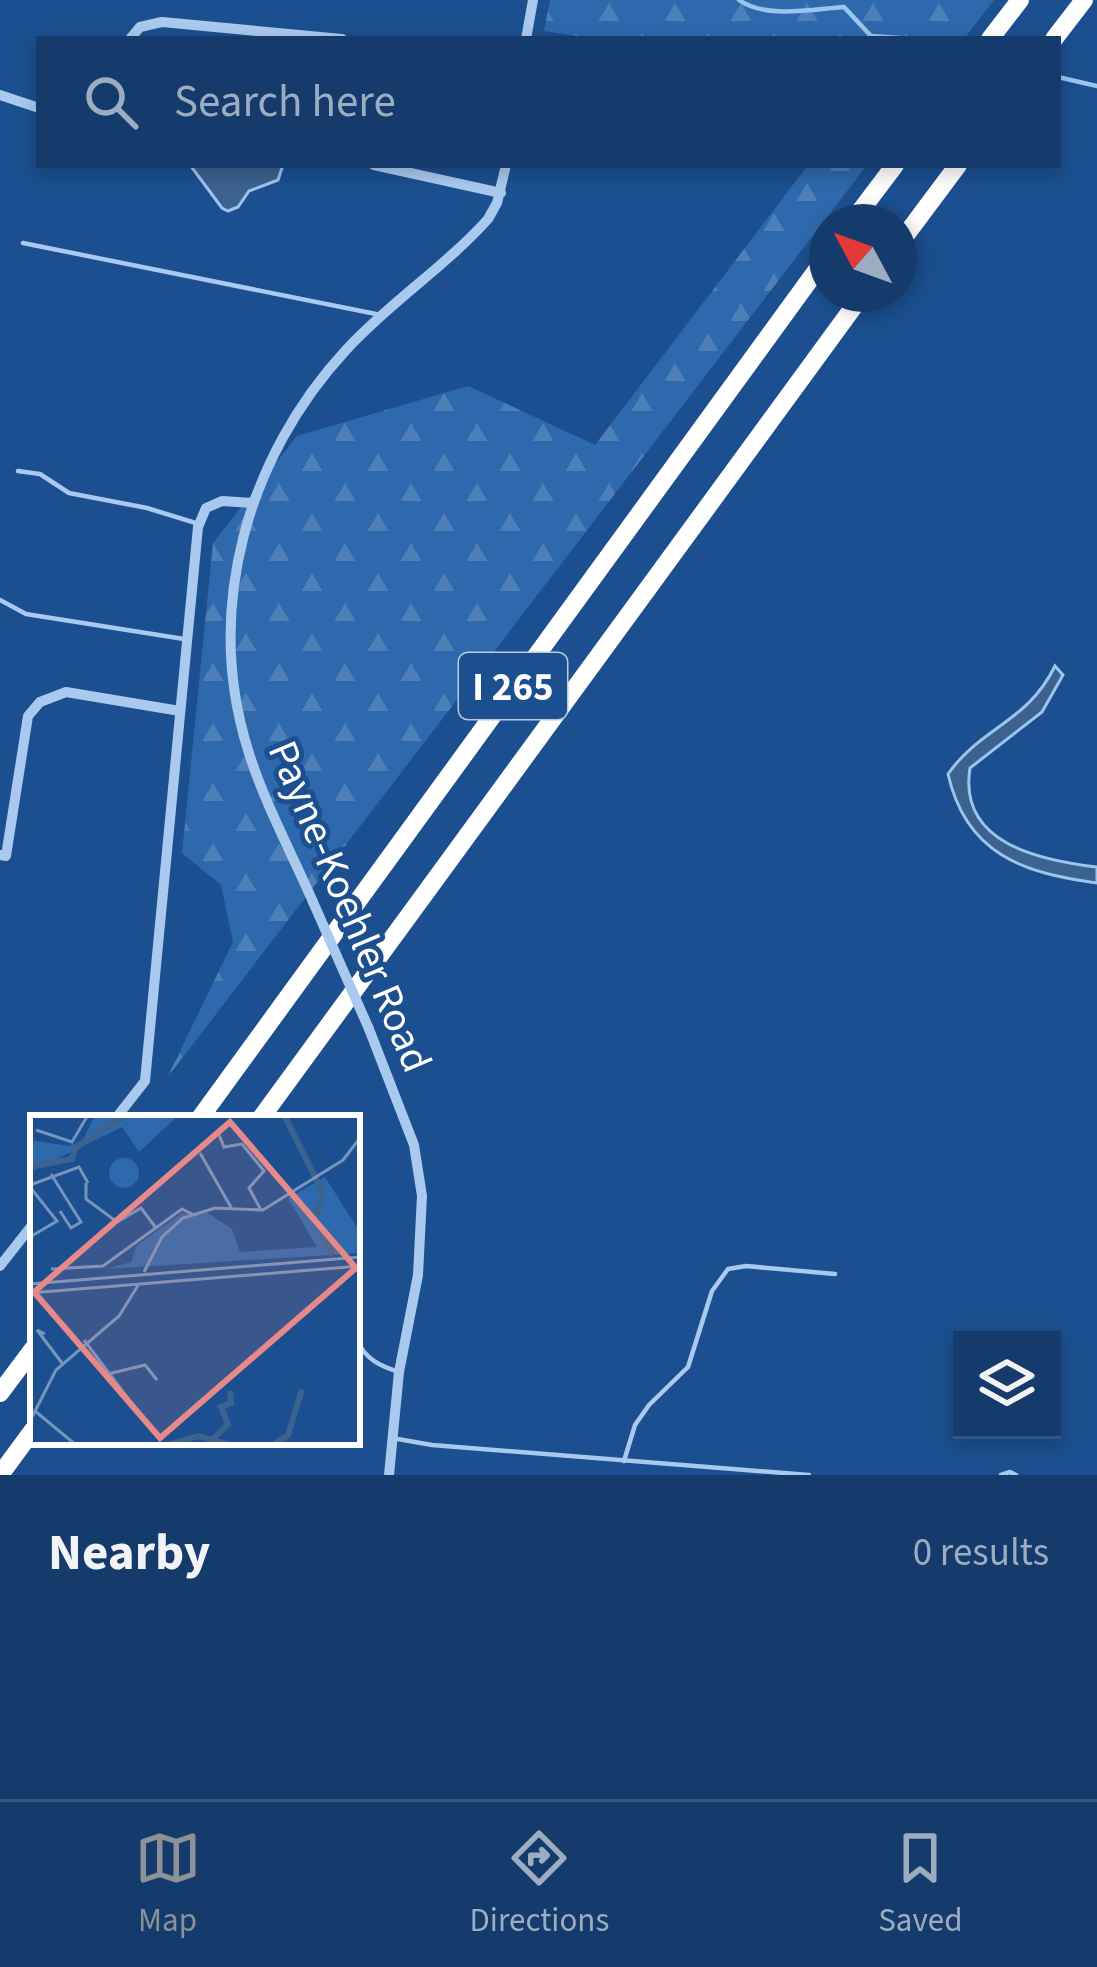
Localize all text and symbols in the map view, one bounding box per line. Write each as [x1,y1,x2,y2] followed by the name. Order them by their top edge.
[36,36,1061,168] search box
[78,69,144,135] icon: search
[174,70,396,134] text: Search here
[809,204,917,312] north arrow
[459,653,567,719] road number: I 265
[252,732,446,1082] street label: Payne-Koehler Road
[30,1115,360,1445] inset map
[953,1331,1061,1439] map controls
[953,1331,1061,1439] button: layers
[48,1517,210,1589] text: Nearby
[913,1525,1049,1581] text: 0 results
[135,1825,201,1944] tab: Map
[470,1825,609,1944] tab: Directions
[878,1825,962,1944] tab: Saved

